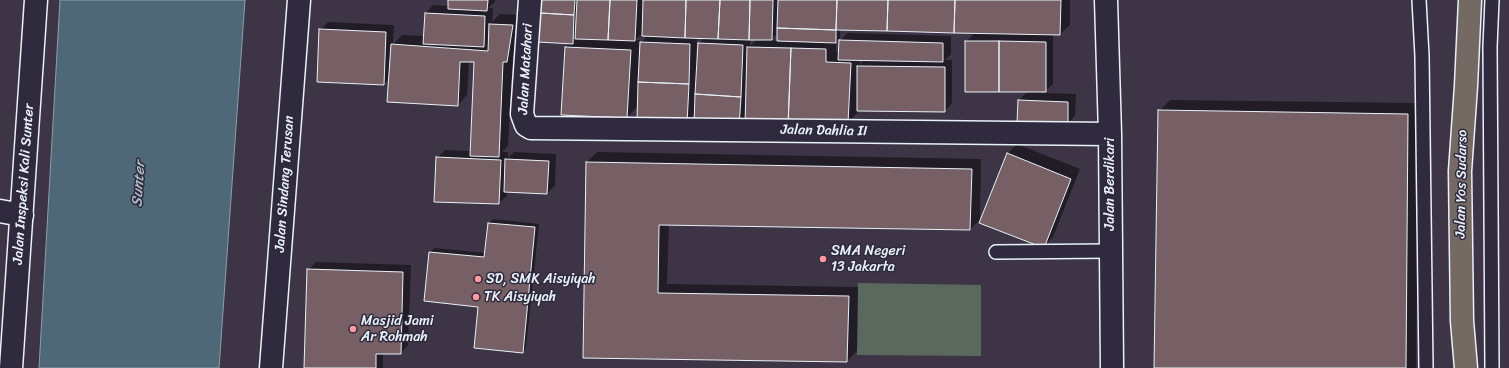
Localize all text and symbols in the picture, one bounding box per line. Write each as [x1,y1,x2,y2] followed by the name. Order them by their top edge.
[515,23,537,115] street label: Jalan Matahari
[10,103,38,265] street label: Jalan Inspeksi Kali Sunter
[272,115,298,253] street label: Jalan Sindang Terusan
[780,122,868,140] street label: Jalan Dahlia II
[1453,130,1471,238] street label: Jalan Yos Sudarso
[1102,138,1118,230] street label: Jalan Berdikari
[128,160,150,208] water label: Sunter
[831,243,905,276] place label: SMA Negeri 13 Jakarta
[818,254,828,264] marker: SMA Negeri 13 Jakarta
[486,271,596,287] place label: SD, SMK Aisyiyah
[473,274,483,284] marker: SD, SMK Aisyiyah
[484,289,556,305] place label: TK Aisyiyah
[471,292,481,302] marker: TK Aisyiyah
[361,313,434,346] place label: Masjid Jami Ar Rohmah
[348,324,358,334] marker: Masjid Jami Ar Rohmah

